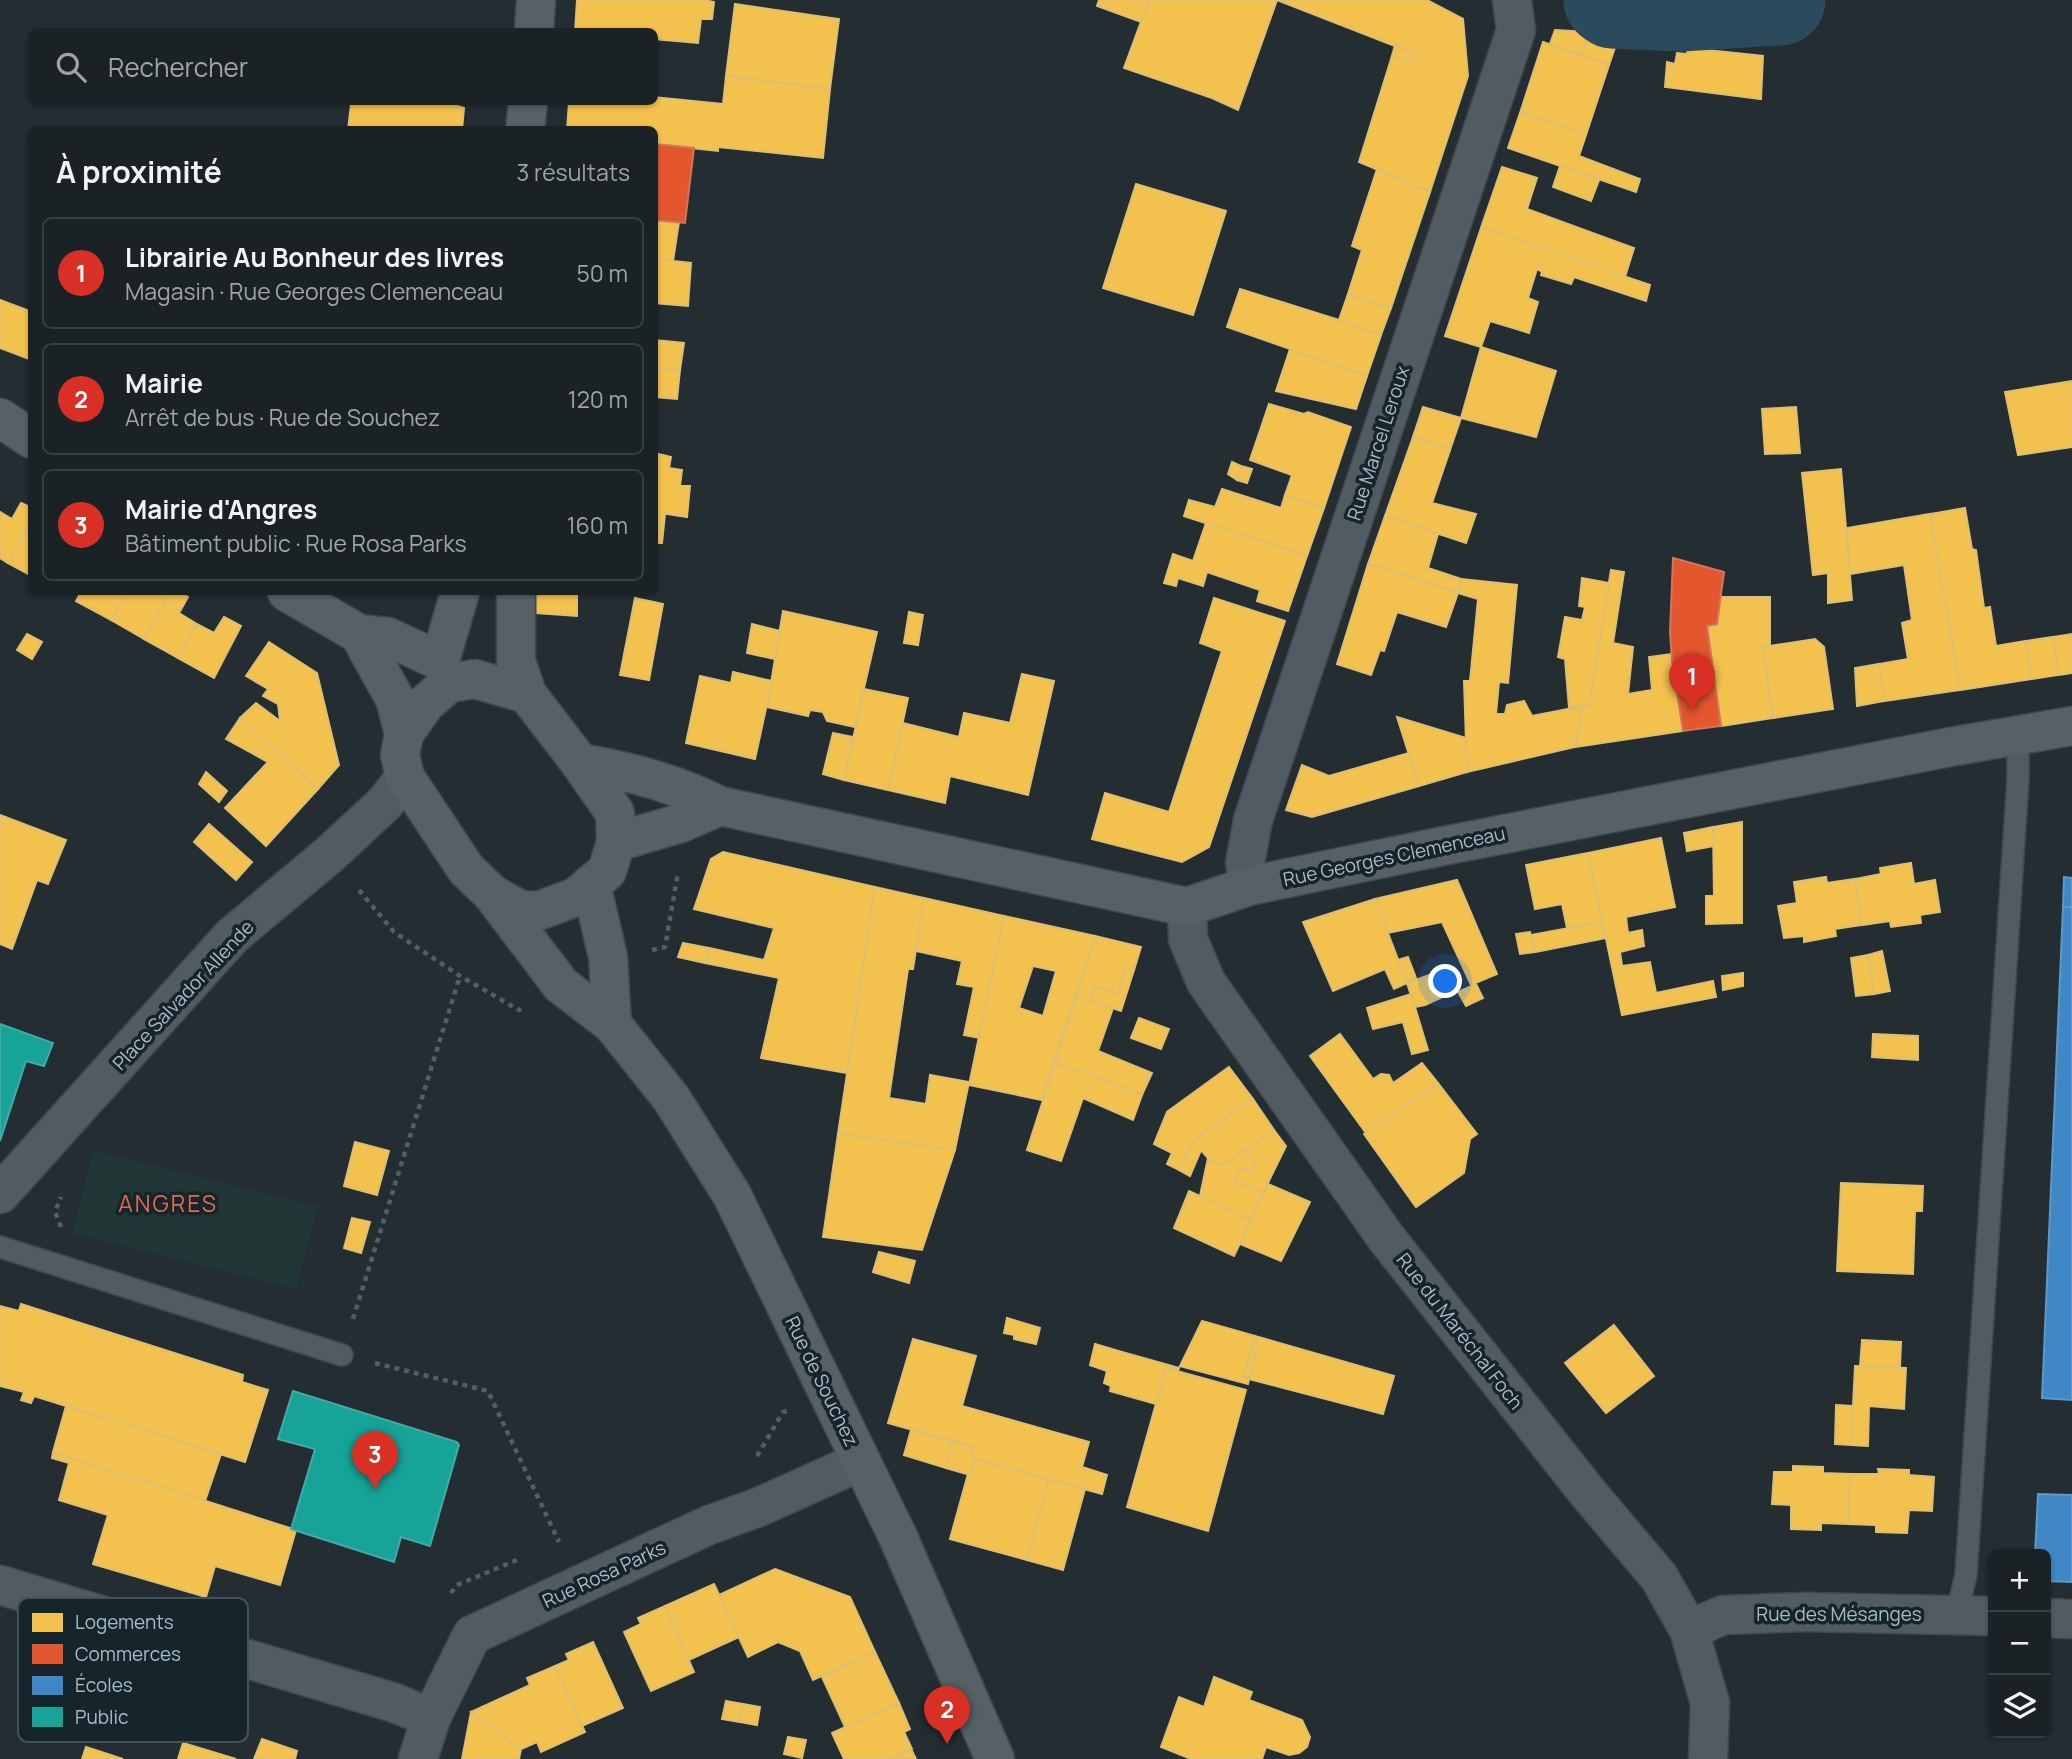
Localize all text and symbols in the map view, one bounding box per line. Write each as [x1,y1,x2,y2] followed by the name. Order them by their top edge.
[28,28,658,105] search box
[52,48,90,86] icon: search
[108,49,248,85] text: Rechercher
[56,151,222,192] text: À proximité
[517,156,630,188] text: 3 résultats
[125,239,504,275] text: Librairie Au Bonheur des livres
[76,257,86,289] text: 1
[577,257,628,289] text: 50 m
[125,275,503,307] text: Magasin · Rue Georges Clemenceau
[1341,362,1415,524] street label: Rue Marcel Leroux
[125,365,203,401] text: Mairie
[74,383,88,415] text: 2
[568,383,628,415] text: 120 m
[125,401,440,433] text: Arrêt de bus · Rue de Souchez
[125,491,317,527] text: Mairie d'Angres
[74,509,88,541] text: 3
[567,509,628,541] text: 160 m
[125,527,467,559] text: Bâtiment public · Rue Rosa Parks
[1669,653,1715,711] pin: 1
[1281,820,1507,892] street label: Rue Georges Clemenceau
[107,914,259,1076] street label: Place Salvador Allende
[1428,964,1462,998] your location
[118,1187,218,1219] district label: ANGRES
[1391,1247,1529,1415] street label: Rue du Maréchal Foch
[779,1312,865,1450] street label: Rue de Souchez
[352,1431,398,1489] pin: 3
[538,1534,670,1614] street label: Rue Rosa Parks
[1988,1549,2051,1738] map controls
[1988,1549,2051,1612] button: +
[18,1598,248,1742] legend
[1756,1601,1922,1627] street label: Rue des Mésanges
[75,1609,174,1635] text: Logements
[1988,1612,2051,1675] button: −
[75,1641,181,1667] text: Commerces
[75,1672,133,1698] text: Écoles
[1988,1675,2051,1738] button: layers
[924,1686,970,1744] pin: 2
[75,1704,128,1730] text: Public

